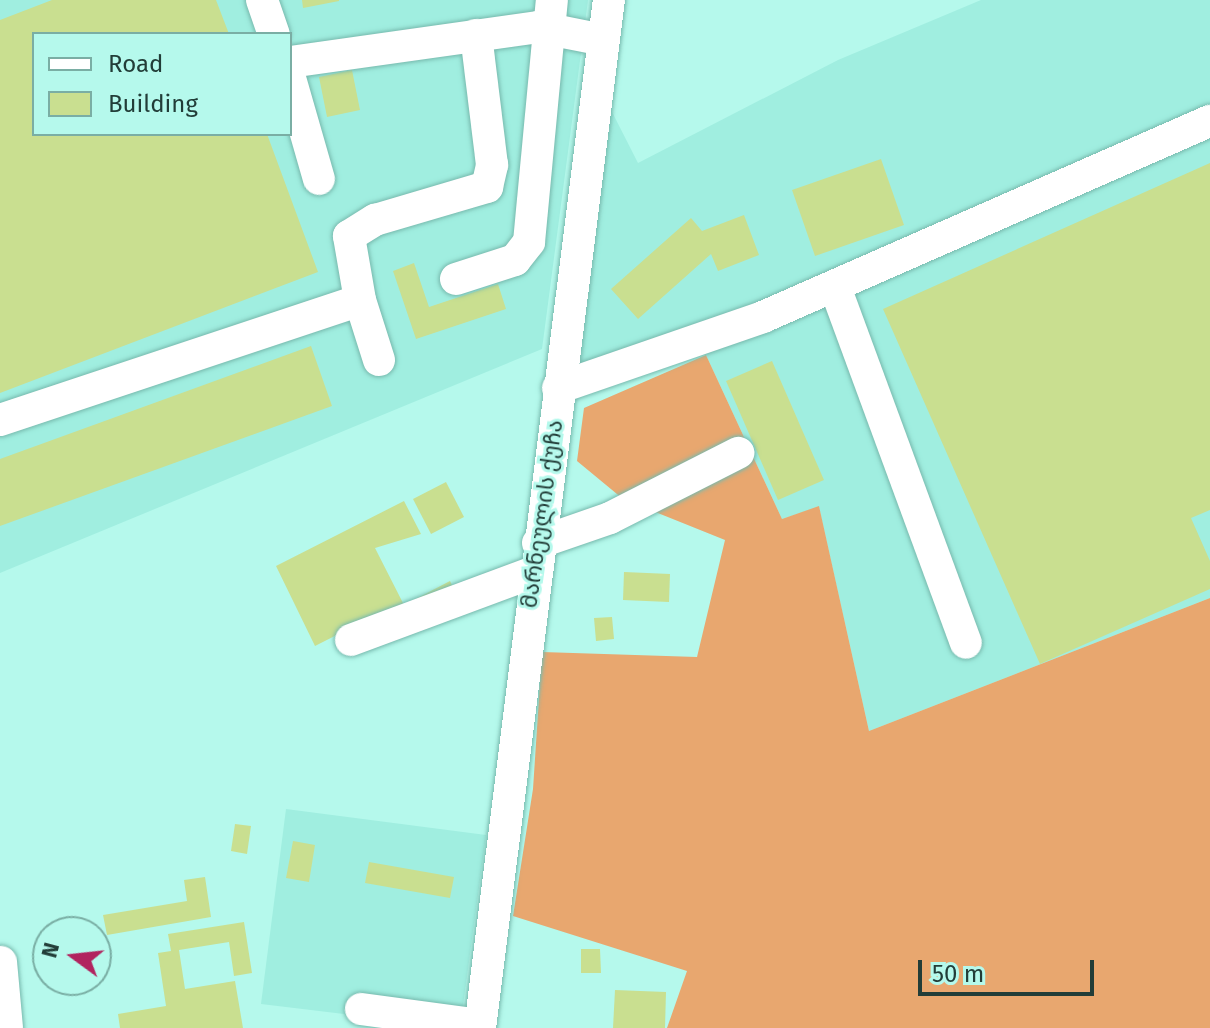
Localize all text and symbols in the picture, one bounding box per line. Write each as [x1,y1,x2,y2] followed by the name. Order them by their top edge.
[32,32,292,136] legend
[108,50,163,78] text: Road
[108,90,198,118] text: Building
[516,418,568,610] street label: მარნეულის ქუჩა
[32,916,112,996] north arrow
[35,940,65,961] text: N
[922,944,1098,994] scale bar
[932,960,984,988] text: 50 m

